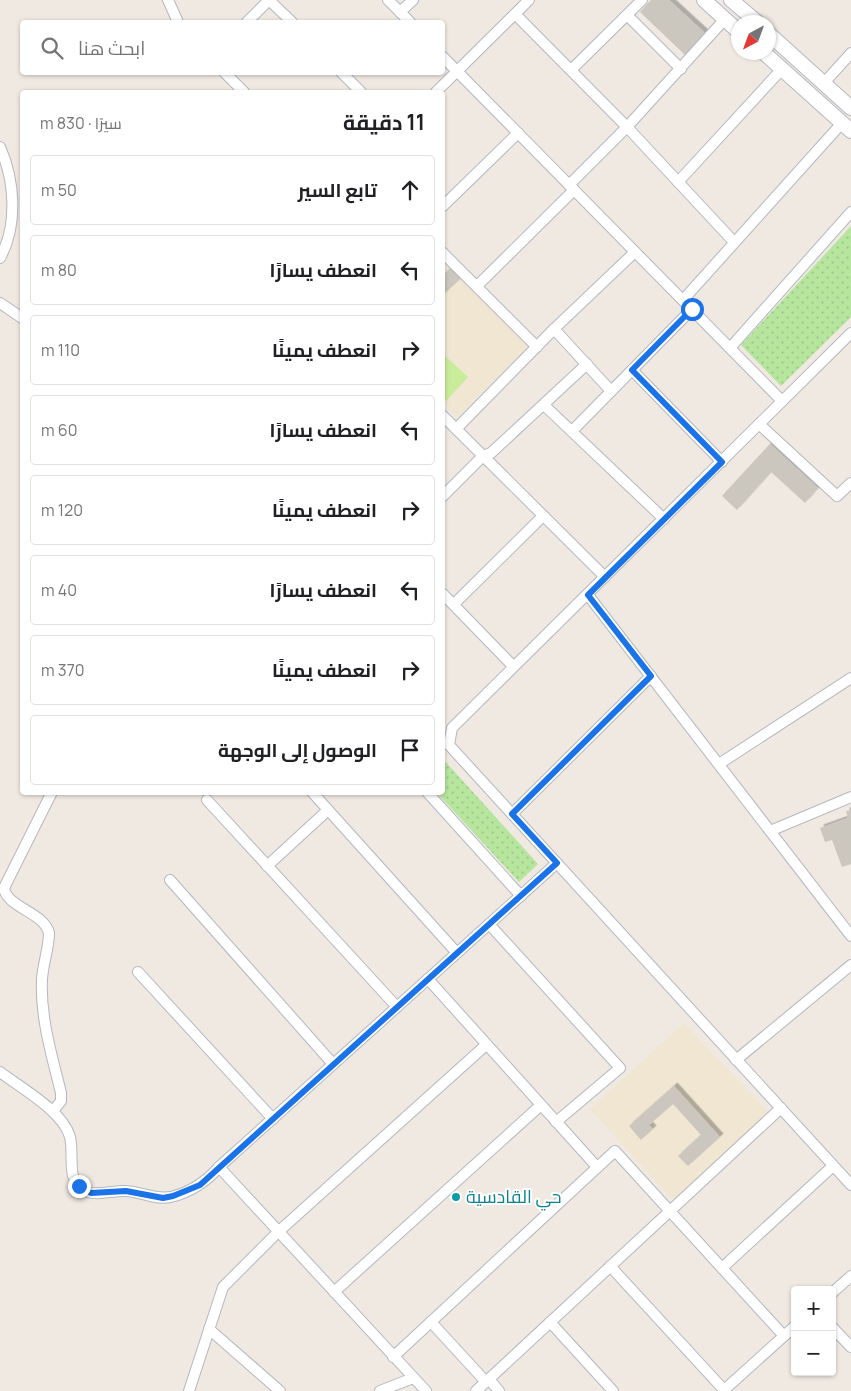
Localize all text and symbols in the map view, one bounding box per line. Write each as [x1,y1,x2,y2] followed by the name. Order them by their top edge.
[731,15,776,60] north arrow
[20,20,445,75] search box
[38,34,66,62] icon: search
[78,35,145,61] text: ابحث هنا
[343,108,425,136] text: 11 دقيقة
[40,112,122,134] text: سيرًا · 830 m
[396,176,424,204] icon: ahead
[298,177,377,203] text: تابع السير
[41,179,77,201] text: 50 m
[396,256,424,284] icon: left
[270,257,377,283] text: انعطف يسارًا
[41,259,77,281] text: 80 m
[681,298,704,321] route start
[396,336,424,364] icon: right
[272,337,377,363] text: انعطف يمينًا
[41,339,80,361] text: 110 m
[396,416,424,444] icon: left
[270,417,377,443] text: انعطف يسارًا
[41,419,77,441] text: 60 m
[396,496,424,524] icon: right
[272,497,377,523] text: انعطف يمينًا
[41,499,83,521] text: 120 m
[396,576,424,604] icon: left
[270,577,377,603] text: انعطف يسارًا
[41,579,77,601] text: 40 m
[396,656,424,684] icon: right
[272,657,377,683] text: انعطف يمينًا
[41,659,84,681] text: 370 m
[396,736,424,764] icon: arrive
[218,737,377,763] text: الوصول إلى الوجهة
[68,1175,91,1198] route end
[466,1184,561,1211] place label: حي القادسية
[450,1191,462,1203] marker: حي القادسية
[791,1286,836,1376] map controls
[791,1286,836,1331] button: +
[791,1331,836,1376] button: −

